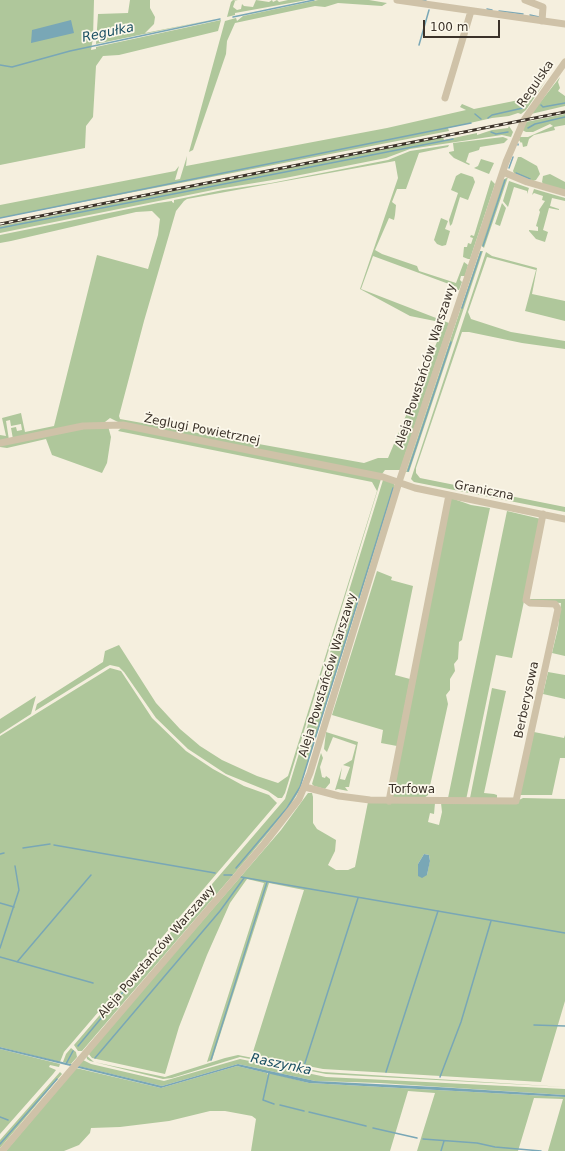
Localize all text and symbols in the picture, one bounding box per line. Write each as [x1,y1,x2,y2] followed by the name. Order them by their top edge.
[425,12,502,38] scale bar
[81,20,135,46] water label: Regułka
[430,20,468,34] text: 100 m
[515,58,557,110] street label: Regulska
[393,282,459,450] street label: Aleja Powstańców Warszawy
[143,412,261,448] street label: Żeglugi Powietrznej
[453,478,515,504] street label: Graniczna
[296,591,360,759] street label: Aleja Powstańców Warszawy
[512,660,542,740] street label: Berberysowa
[389,783,435,797] street label: Torfowa
[95,883,219,1021] street label: Aleja Powstańców Warszawy
[249,1051,313,1079] water label: Raszynka

